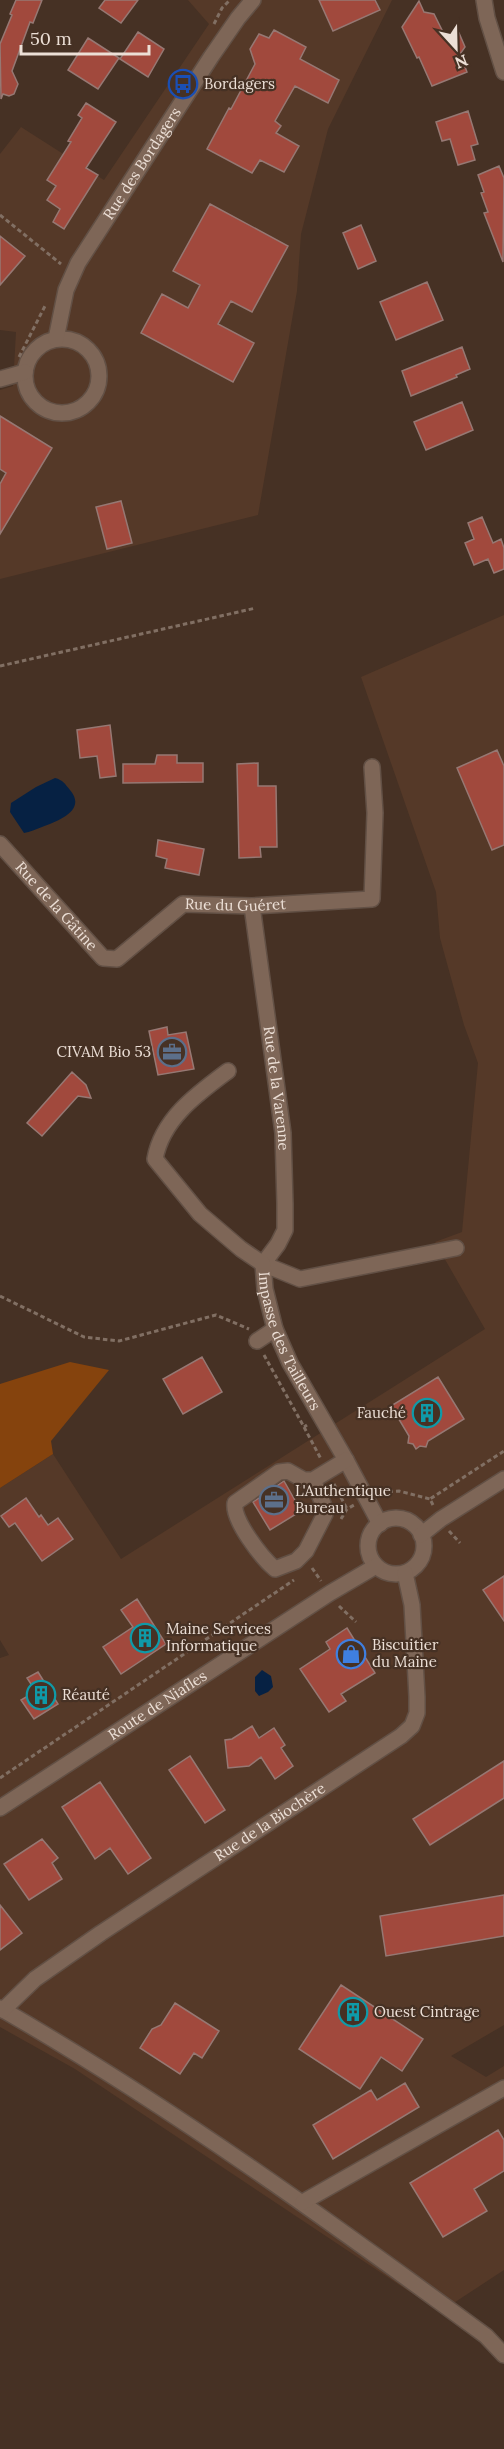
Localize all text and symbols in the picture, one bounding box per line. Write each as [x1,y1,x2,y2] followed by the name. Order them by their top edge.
[21,18,148,56] scale bar
[426,18,486,78] north arrow
[30,27,72,50] text: 50 m
[452,50,471,73] text: N
[167,68,199,100] bus stop icon: Bordagers
[204,74,275,93] place label: Bordagers
[99,104,185,223] street label: Rue des Bordagers
[12,857,102,955] street label: Rue de la Gâtine
[185,894,287,915] street label: Rue du Guéret
[259,1025,293,1151] street label: Rue de la Varenne
[156,1036,188,1068] office icon: CIVAM Bio 53
[57,1042,151,1061] place label: CIVAM Bio 53
[255,1271,325,1414] street label: Impasse des Tailleurs
[411,1397,443,1429] building icon: Fauché
[357,1403,406,1422] place label: Fauché
[295,1481,391,1517] place label: L'Authentique Bureau
[258,1484,290,1516] office icon: L'Authentique Bureau
[166,1619,271,1655] place label: Maine Services Informatique
[129,1622,161,1654] building icon: Maine Services Informatique
[372,1635,439,1671] place label: Biscuitier du Maine
[335,1638,367,1670] shop icon: Biscuitier du Maine
[104,1666,210,1744] street label: Route de Niafles
[25,1679,57,1711] building icon: Réauté
[62,1685,110,1704] place label: Réauté
[210,1778,329,1865] street label: Rue de la Biochère
[337,1996,369,2028] building icon: Ouest Cintrage
[374,2002,480,2021] place label: Ouest Cintrage

